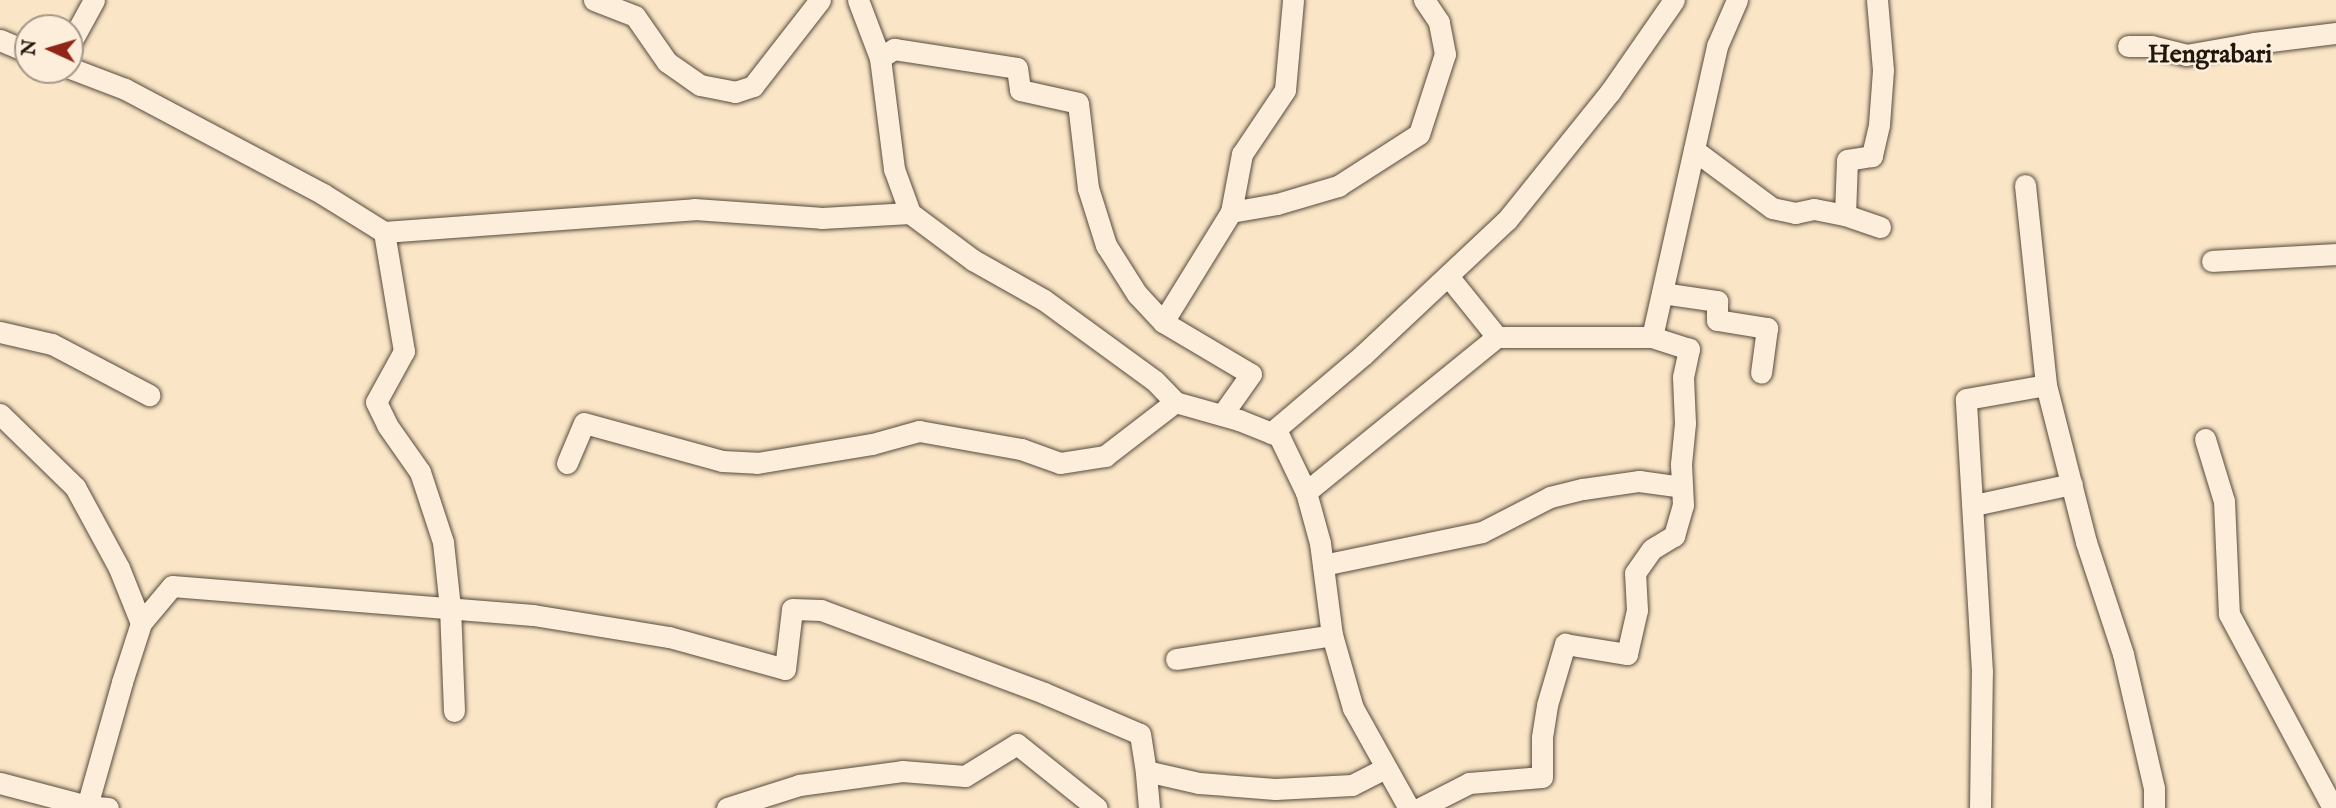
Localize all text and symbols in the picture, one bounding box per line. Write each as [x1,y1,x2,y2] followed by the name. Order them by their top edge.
[14,14,84,84] north arrow
[18,39,43,57] text: N
[2148,39,2272,71] district label: Hengrabari

